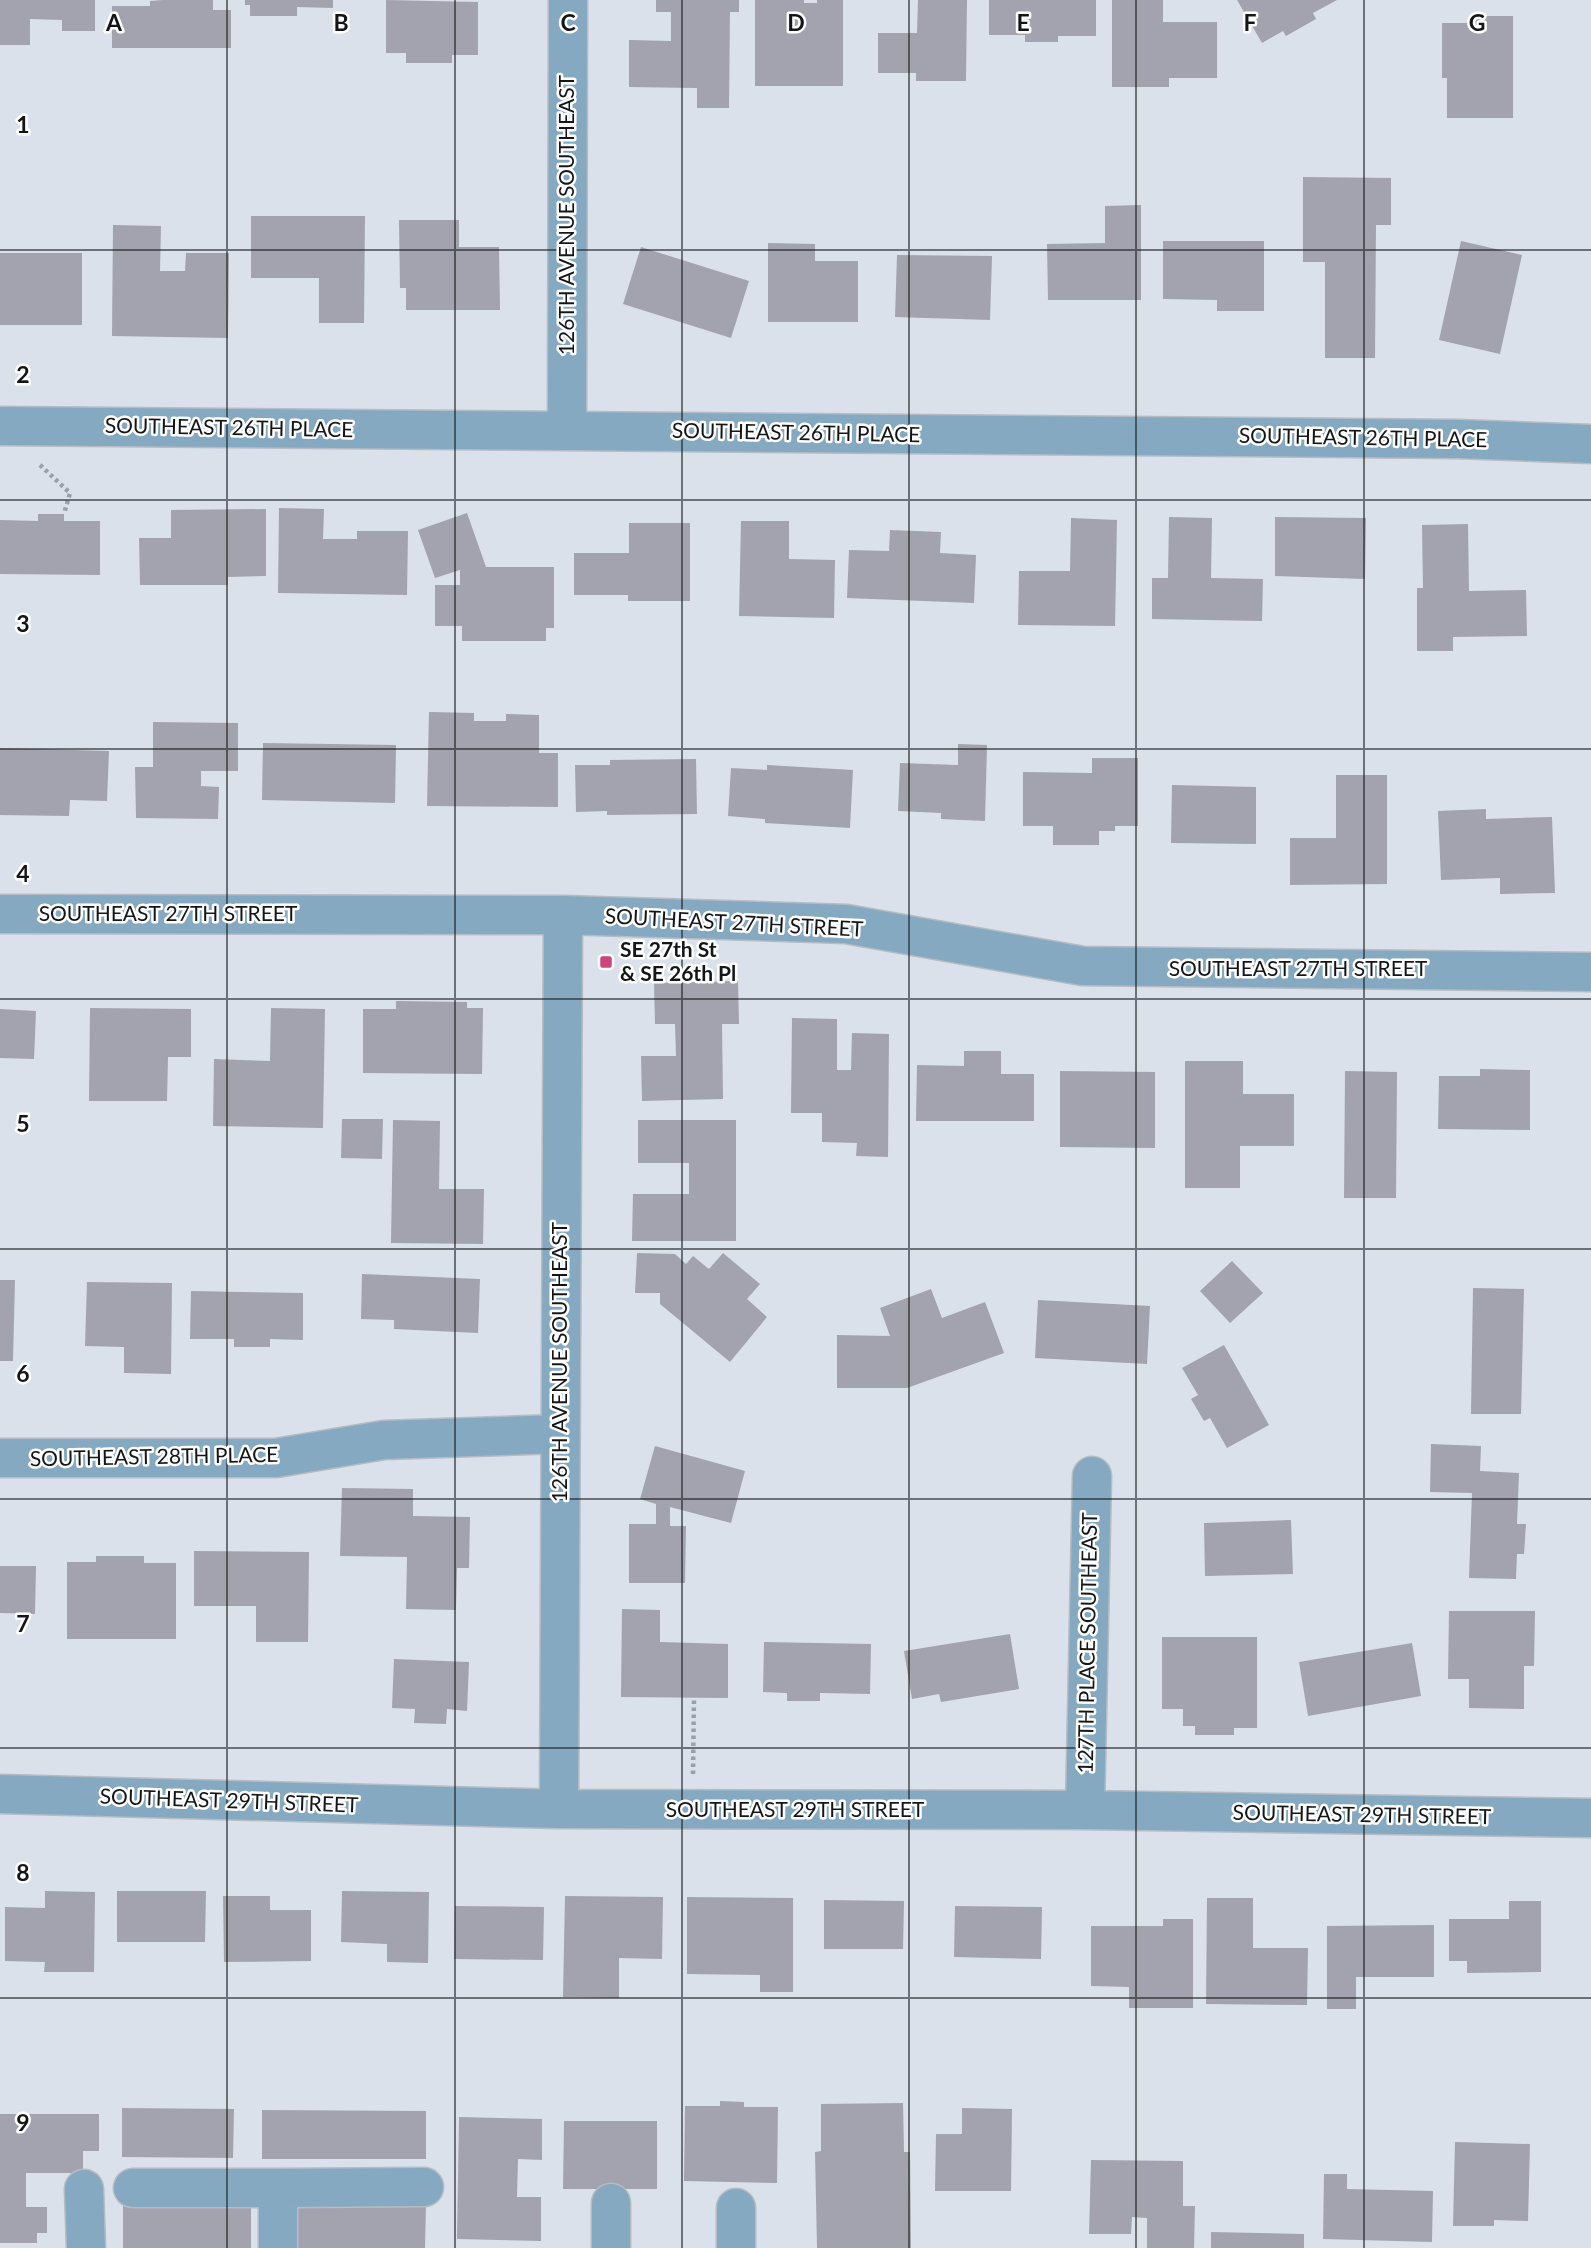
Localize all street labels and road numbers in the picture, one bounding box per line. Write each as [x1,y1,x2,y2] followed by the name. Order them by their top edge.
[553,74,578,355] street label: 126TH AVENUE SOUTHEAST
[105,412,353,441] street label: SOUTHEAST 26TH PLACE
[672,417,920,446] street label: SOUTHEAST 26TH PLACE
[1239,422,1487,451] street label: SOUTHEAST 26TH PLACE
[39,900,298,925] street label: SOUTHEAST 27TH STREET
[604,902,865,941] street label: SOUTHEAST 27TH STREET
[1169,955,1428,980] street label: SOUTHEAST 27TH STREET
[546,1221,571,1502] street label: 126TH AVENUE SOUTHEAST
[30,1441,278,1470] street label: SOUTHEAST 28TH PLACE
[1072,1512,1101,1774] street label: 127TH PLACE SOUTHEAST
[99,1782,359,1817] street label: SOUTHEAST 29TH STREET
[666,1796,925,1821] street label: SOUTHEAST 29TH STREET
[1232,1799,1492,1828] street label: SOUTHEAST 29TH STREET

